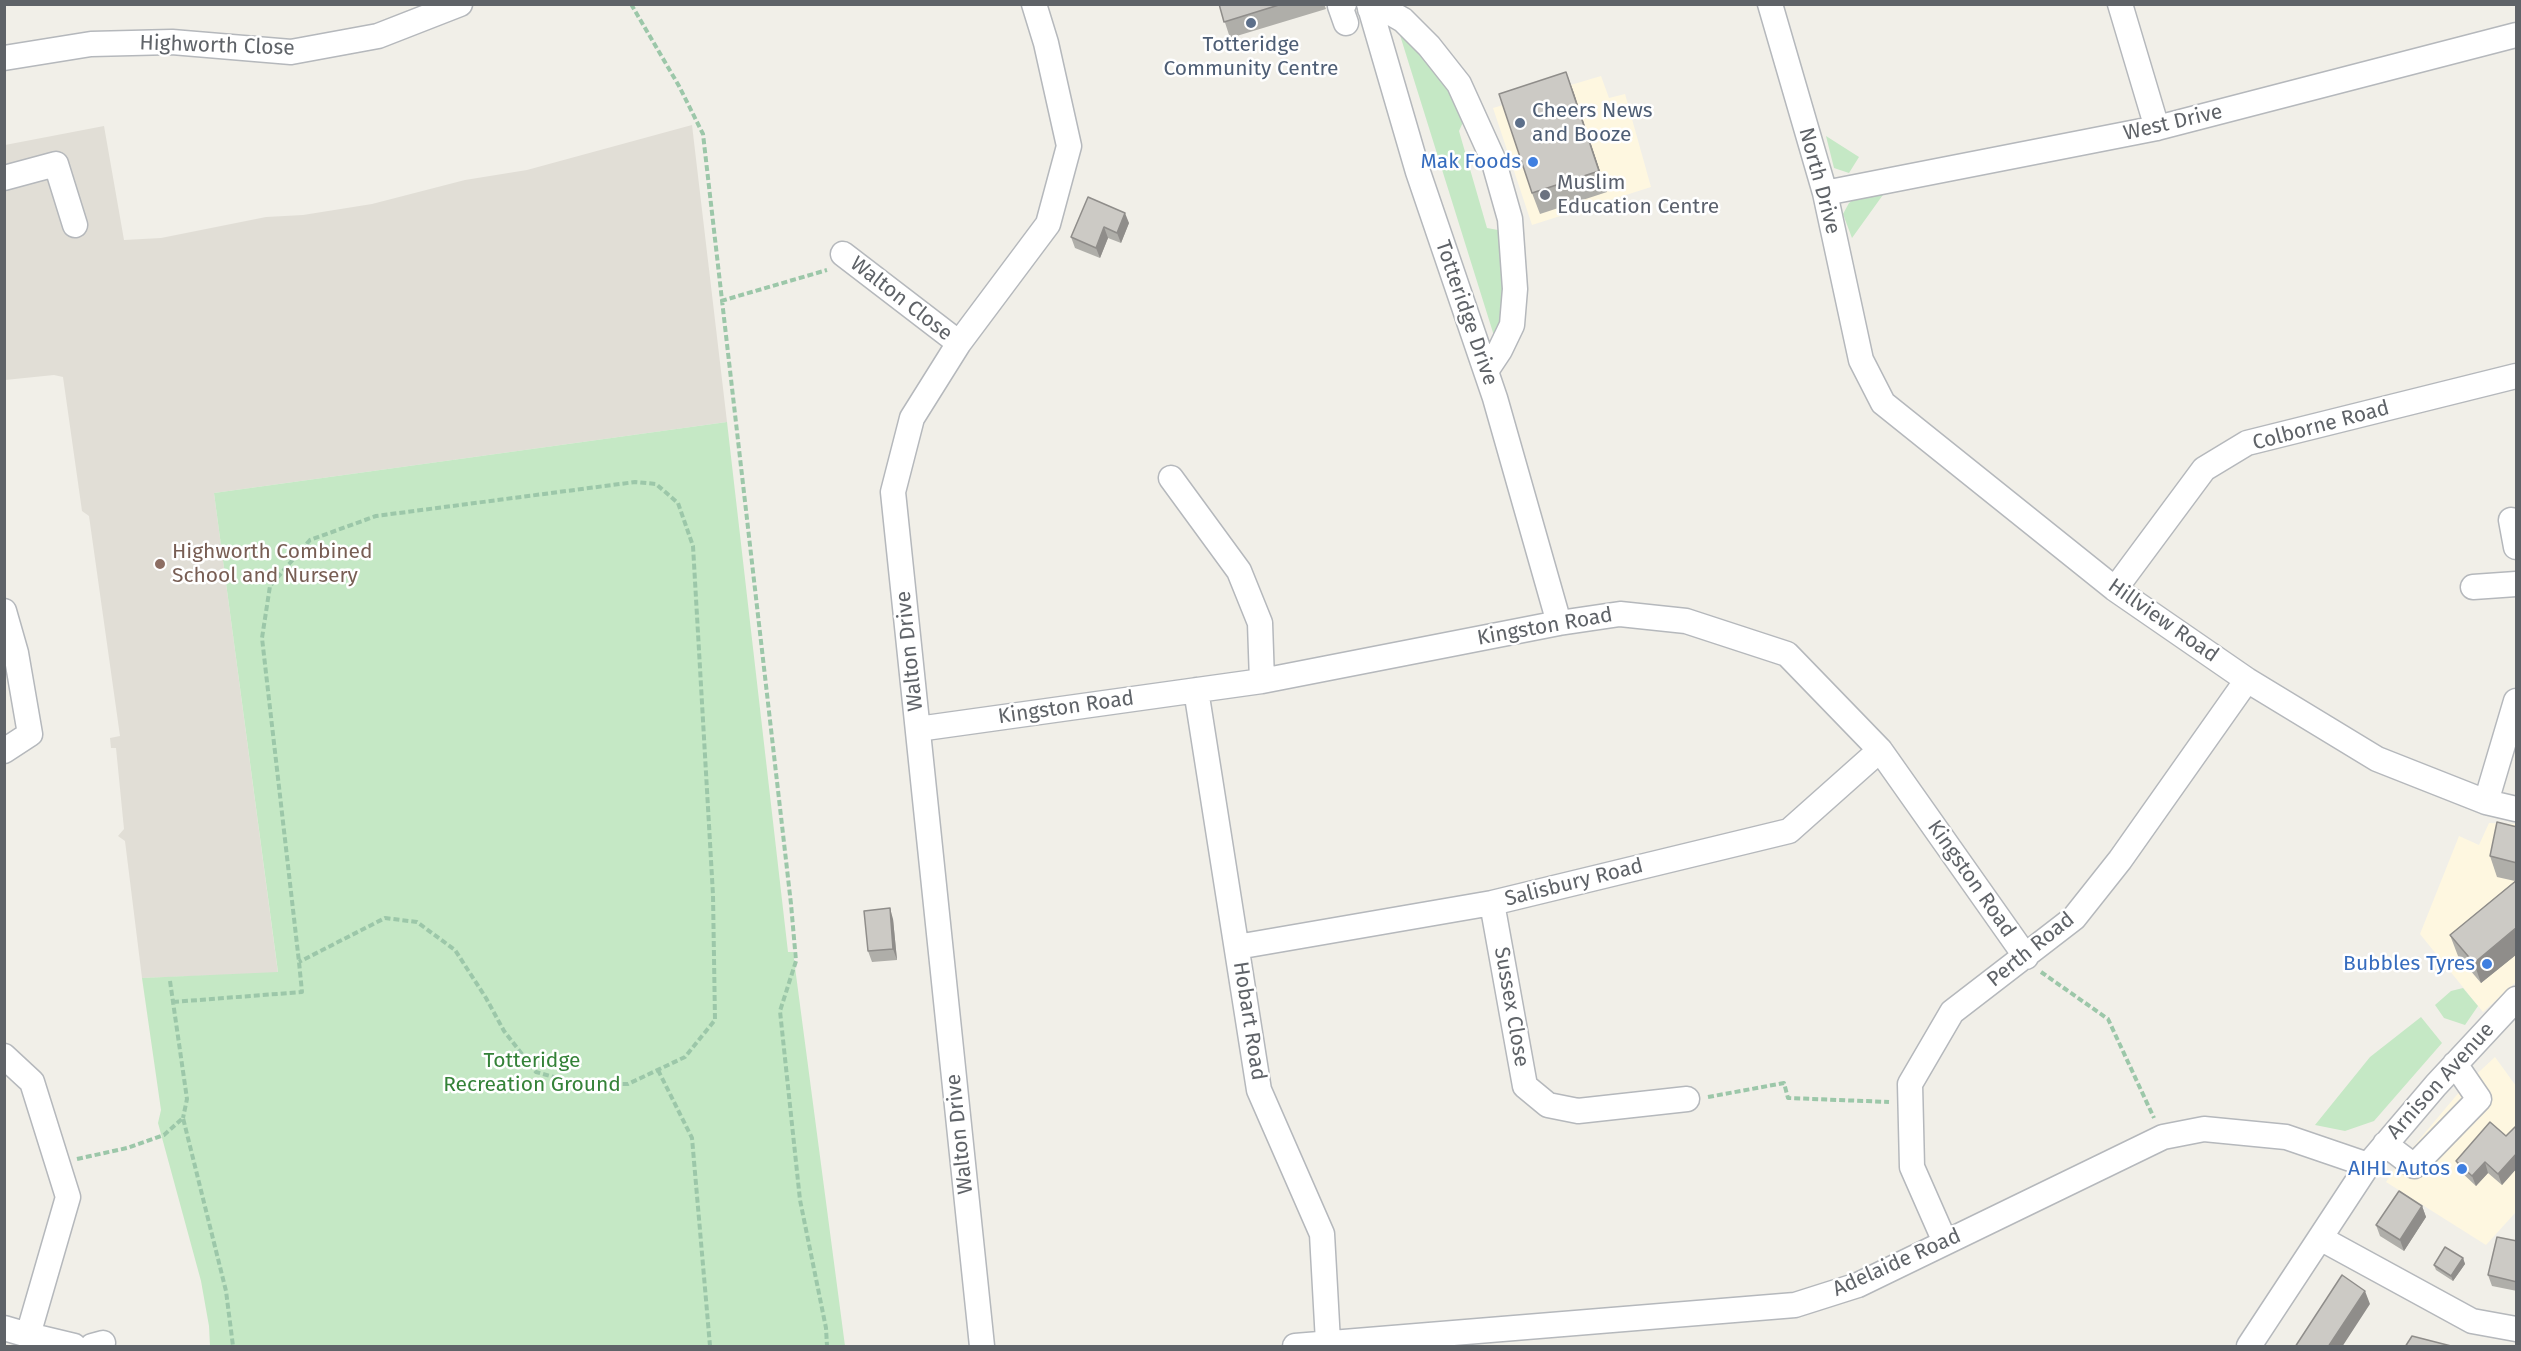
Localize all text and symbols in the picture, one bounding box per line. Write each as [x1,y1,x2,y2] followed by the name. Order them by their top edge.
[1244,16,1258,30] marker: Totteridge Community Centre
[139,31,295,61] street label: Highworth Close
[1163,32,1339,82] place label: Totteridge Community Centre
[1532,98,1653,148] place label: Cheers News and Booze
[2121,99,2225,147] street label: West Drive
[1513,116,1527,130] marker: Cheers News and Booze
[1793,125,1845,237] street label: North Drive
[1420,149,1521,175] place label: Mak Foods
[1526,155,1540,169] marker: Mak Foods
[1557,170,1719,220] place label: Muslim Education Centre
[1538,188,1552,202] marker: Muslim Education Centre
[1429,237,1503,389] street label: Totteridge Drive
[845,251,957,347] street label: Walton Close
[2250,396,2392,456] street label: Colborne Road
[172,539,373,589] place label: Highworth Combined School and Nursery
[153,557,167,571] marker: Highworth Combined School and Nursery
[2103,574,2223,668] street label: Hillview Road
[891,590,929,712] street label: Walton Drive
[1475,603,1615,651] street label: Kingston Road
[996,686,1136,730] street label: Kingston Road
[1921,816,2021,942] street label: Kingston Road
[1502,854,1646,912] street label: Salisbury Road
[1982,907,2080,993] street label: Perth Road
[1488,945,1534,1069] street label: Sussex Close
[2343,951,2475,977] place label: Bubbles Tyres
[2480,957,2494,971] marker: Bubbles Tyres
[1227,960,1271,1082] street label: Hobart Road
[2382,1018,2500,1144] street label: Arnison Avenue
[443,1048,621,1098] park label: Totteridge Recreation Ground
[941,1073,979,1195] street label: Walton Drive
[2348,1156,2450,1182] place label: AIHL Autos
[2455,1162,2469,1176] marker: AIHL Autos
[1829,1224,1965,1302] street label: Adelaide Road

